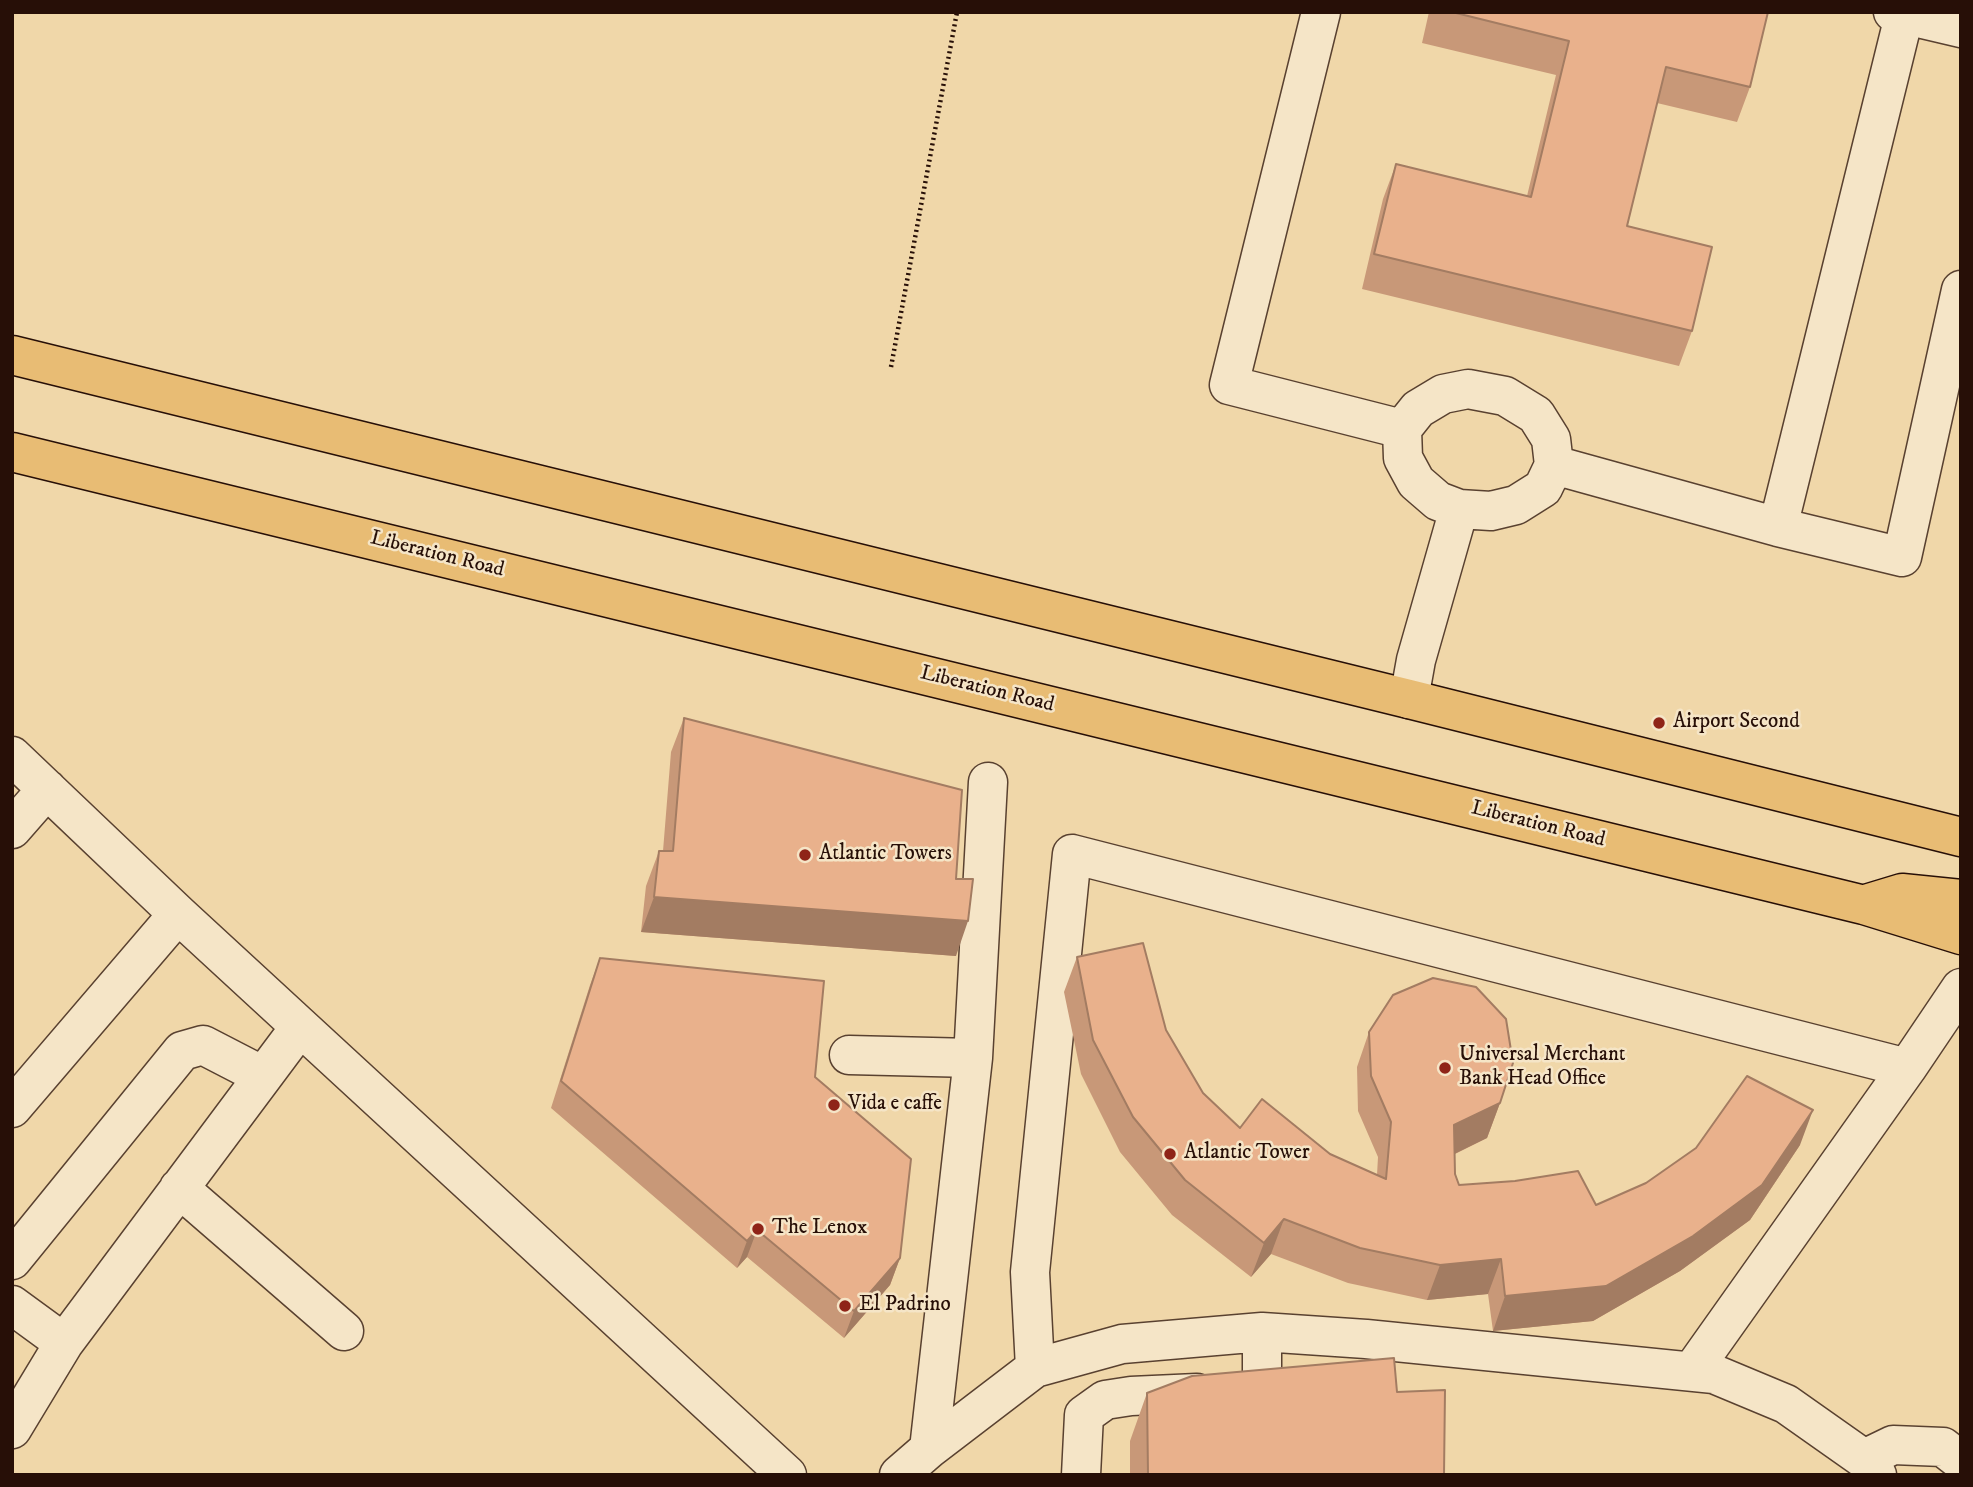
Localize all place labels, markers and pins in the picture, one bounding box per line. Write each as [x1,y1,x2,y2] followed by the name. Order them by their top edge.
[1673,710,1800,736] place label: Airport Second
[1651,715,1667,731] marker: Airport Second
[819,842,952,868] place label: Atlantic Towers
[797,847,813,863] marker: Atlantic Towers
[1459,1043,1625,1093] place label: Universal Merchant Bank Head Office
[1437,1060,1453,1076] marker: Universal Merchant Bank Head Office
[848,1092,942,1118] place label: Vida e caffe
[826,1097,842,1113] marker: Vida e caffe
[1184,1141,1310,1167] place label: Atlantic Tower
[1162,1146,1178,1162] marker: Atlantic Tower
[772,1216,867,1242] place label: The Lenox
[750,1221,766,1237] marker: The Lenox
[859,1293,951,1319] place label: El Padrino
[837,1298,853,1314] marker: El Padrino

